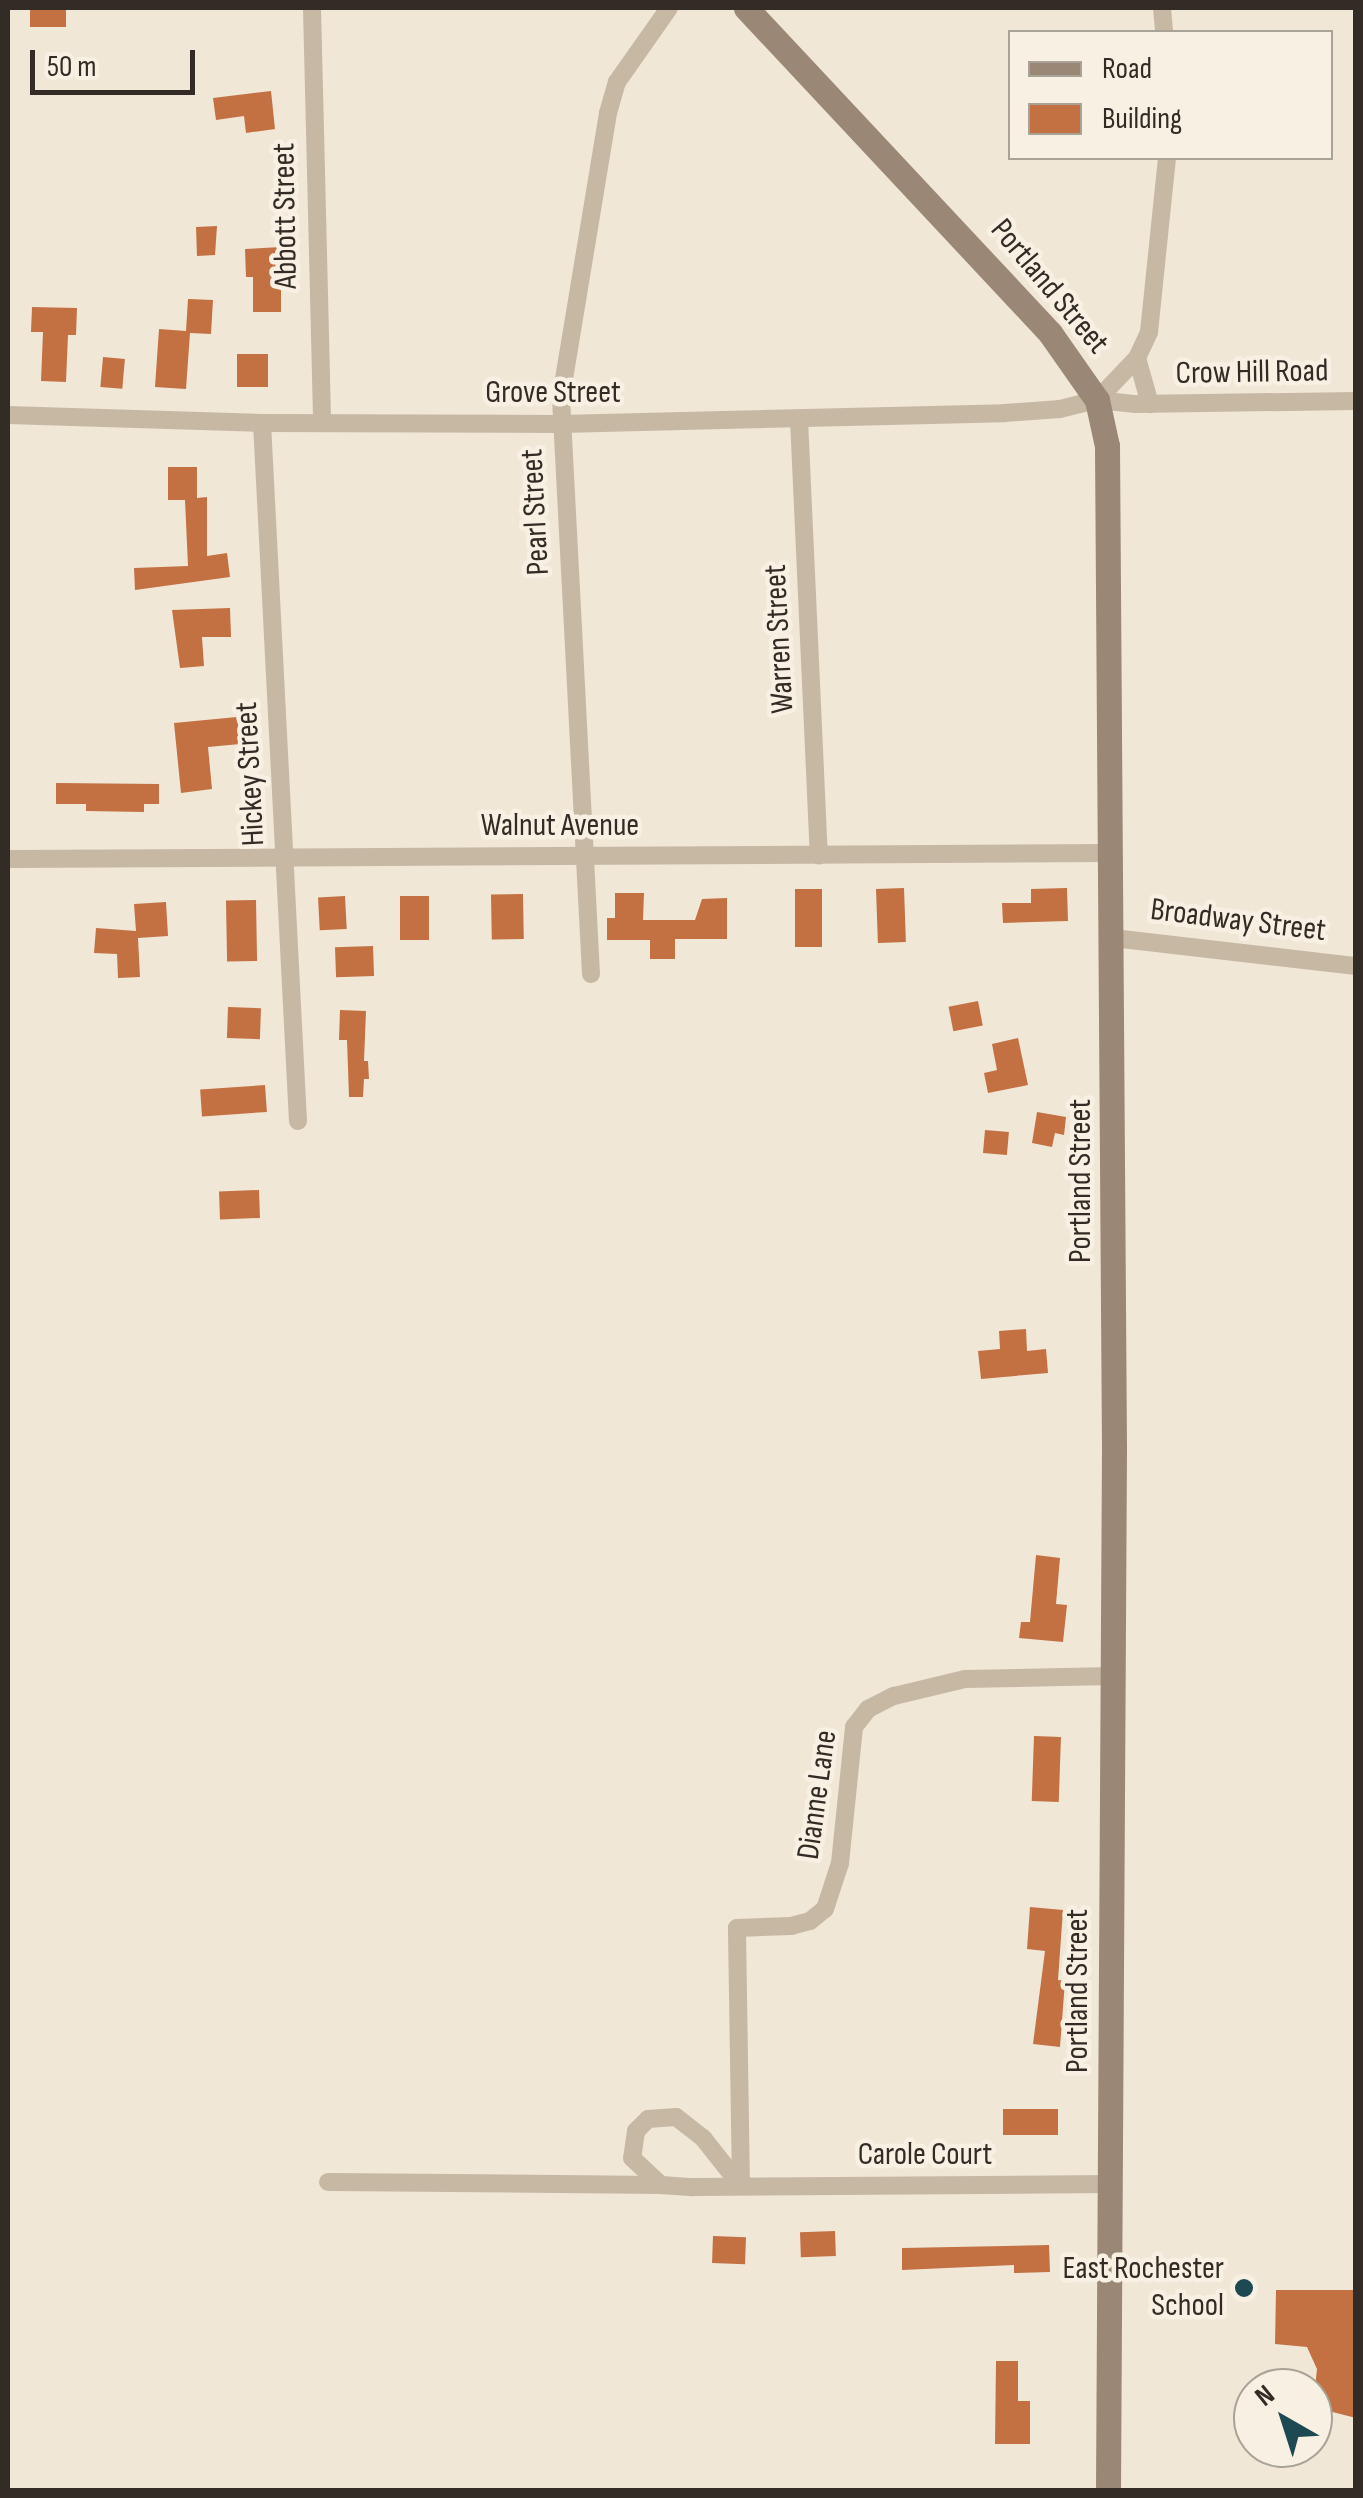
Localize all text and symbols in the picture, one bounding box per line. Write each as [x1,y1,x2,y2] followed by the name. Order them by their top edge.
[35,30,200,92] scale bar
[1008,30,1333,160] legend
[47,49,96,85] text: 50 m
[1102,51,1152,87] text: Road
[1102,101,1182,137] text: Building
[266,143,306,289] street label: Abbott Street
[982,212,1116,362] street label: Portland Street
[1175,352,1329,394] street label: Crow Hill Road
[485,374,621,412] street label: Grove Street
[514,448,558,576] street label: Pearl Street
[757,563,803,715] street label: Warren Street
[228,701,274,847] street label: Hickey Street
[481,807,639,845] street label: Walnut Avenue
[1148,891,1328,951] street label: Broadway Street
[1062,1099,1100,1263] street label: Portland Street
[790,1728,846,1862] street label: Dianne Lane
[1059,1909,1097,2073] street label: Portland Street
[858,2136,992,2174] street label: Carole Court
[1063,2251,1224,2326] place label: East Rochester School
[1233,2277,1255,2299] marker: East Rochester School
[1233,2368,1333,2468] north arrow
[1249,2378,1281,2413] text: N

